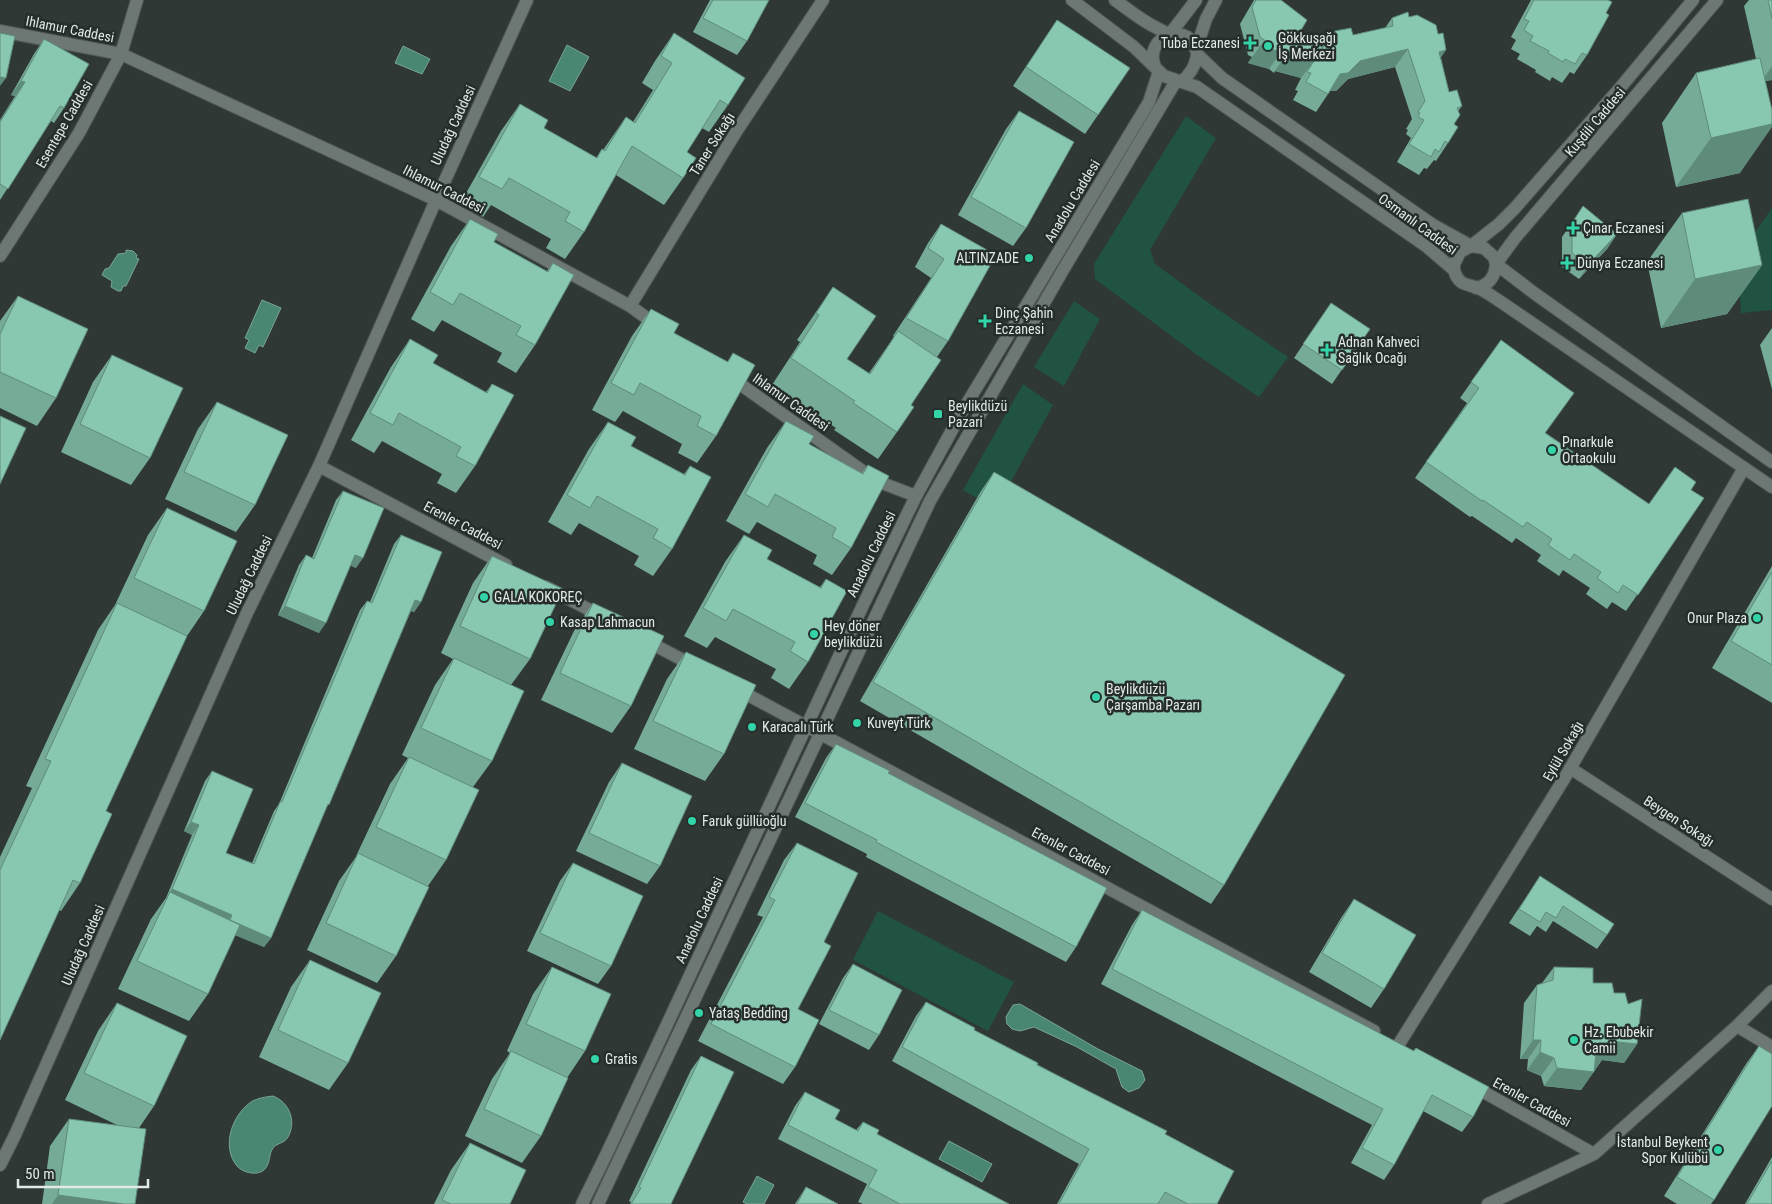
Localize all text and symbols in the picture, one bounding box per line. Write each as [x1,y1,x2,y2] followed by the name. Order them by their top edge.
[24,13,116,45] street label: Ihlamur Caddesi
[1278,30,1336,62] place label: Gökkuşağı İş Merkezi
[1161,35,1240,51] place label: Tuba Eczanesi
[1244,37,1256,49] marker: Tuba Eczanesi
[1262,40,1274,52] marker: Gökkuşağı İş Merkezi
[32,77,96,171] street label: Esentepe Caddesi
[428,83,478,167] street label: Uludağ Caddesi
[1562,84,1628,160] street label: Kuşdili Caddesi
[686,109,738,179] street label: Taner Sokağı
[1041,157,1103,245] street label: Anadolu Caddesi
[400,162,488,216] street label: Ihlamur Caddesi
[1376,190,1460,258] street label: Osmanlı Caddesi
[1583,220,1664,236] place label: Çınar Eczanesi
[1567,222,1579,234] marker: Çınar Eczanesi
[956,250,1019,266] place label: ALTINZADE
[1023,252,1035,264] marker: ALTINZADE
[1577,255,1663,271] place label: Dünya Eczanesi
[1561,257,1573,269] marker: Dünya Eczanesi
[995,305,1053,337] place label: Dinç Şahin Eczanesi
[979,315,991,327] marker: Dinç Şahin Eczanesi
[1338,334,1420,366] place label: Adnan Kahveci Sağlık Ocağı
[1320,343,1334,357] marker: Adnan Kahveci Sağlık Ocağı
[750,370,832,434] street label: Ihlamur Caddesi
[948,398,1007,430] place label: Beylikdüzü Pazari
[932,408,944,420] marker: Beylikdüzü Pazari
[1562,434,1616,466] place label: Pınarkule Ortaokulu
[1546,444,1558,456] marker: Pınarkule Ortaokulu
[421,498,505,552] street label: Erenler Caddesi
[843,509,899,599] street label: Anadolu Caddesi
[223,533,275,617] street label: Uludağ Caddesi
[494,589,582,605] place label: GALA KOKOREÇ
[478,591,490,603] marker: GALA KOKOREÇ
[1687,610,1747,626] place label: Onur Plaza
[1751,612,1763,624] marker: Onur Plaza
[560,614,655,630] place label: Kasap Lahmacun
[544,616,556,628] marker: Kasap Lahmacun
[824,618,882,650] place label: Hey döner beylikdüzü
[808,628,820,640] marker: Hey döner beylikdüzü
[1106,681,1200,713] place label: Beylikdüzü Çarşamba Pazarı
[1090,691,1102,703] marker: Beylikdüzü Çarşamba Pazarı
[867,715,931,731] place label: Kuveyt Türk
[851,717,863,729] marker: Kuveyt Türk
[1539,718,1587,784] street label: Eylül Sokağı
[762,719,834,735] place label: Karacalı Türk
[746,721,758,733] marker: Karacalı Türk
[1641,792,1717,850] street label: Beygen Sokağı
[702,813,787,829] place label: Faruk güllüoğlu
[686,815,698,827] marker: Faruk güllüoğlu
[1029,824,1113,878] street label: Erenler Caddesi
[672,874,726,966] street label: Anadolu Caddesi
[58,902,108,988] street label: Uludağ Caddesi
[709,1005,788,1021] place label: Yataş Bedding
[693,1007,705,1019] marker: Yataş Bedding
[1584,1024,1654,1056] place label: Hz. Ebubekir Camii
[1568,1034,1580,1046] marker: Hz. Ebubekir Camii
[605,1051,638,1067] place label: Gratis
[589,1053,601,1065] marker: Gratis
[1490,1074,1574,1130] street label: Erenler Caddesi
[1617,1134,1708,1166] place label: İstanbul Beykent Spor Kulübü
[1712,1144,1724,1156] marker: İstanbul Beykent Spor Kulübü
[18,1156,148,1188] scale bar
[25,1165,55,1183] text: 50 m

